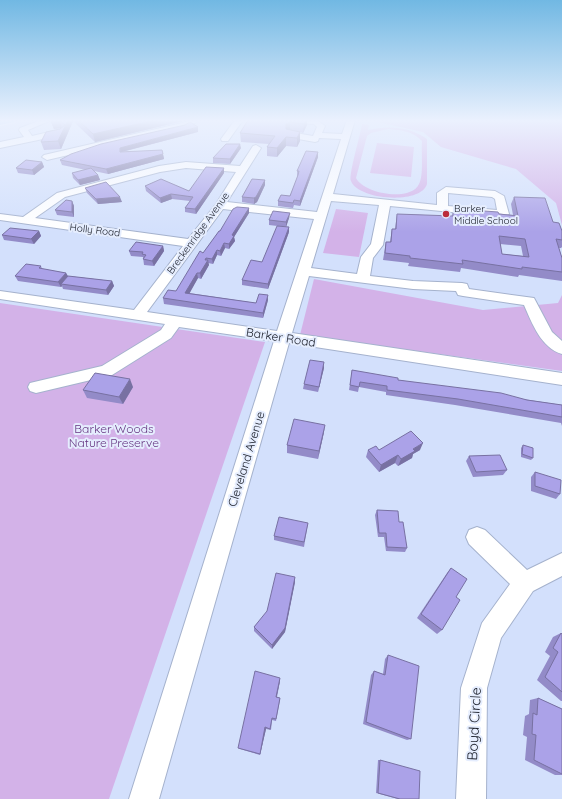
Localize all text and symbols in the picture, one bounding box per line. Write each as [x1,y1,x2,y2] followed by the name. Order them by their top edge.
[164,189,232,277] street label: Breckenridge Avenue
[454,202,518,227] place label: Barker Middle School
[441,209,451,219] marker: Barker Middle School
[69,220,121,240] street label: Holly Road
[245,324,317,350] street label: Barker Road
[224,409,268,508] street label: Cleveland Avenue
[69,421,159,450] park label: Barker Woods Nature Preserve
[463,687,485,761] street label: Boyd Circle

